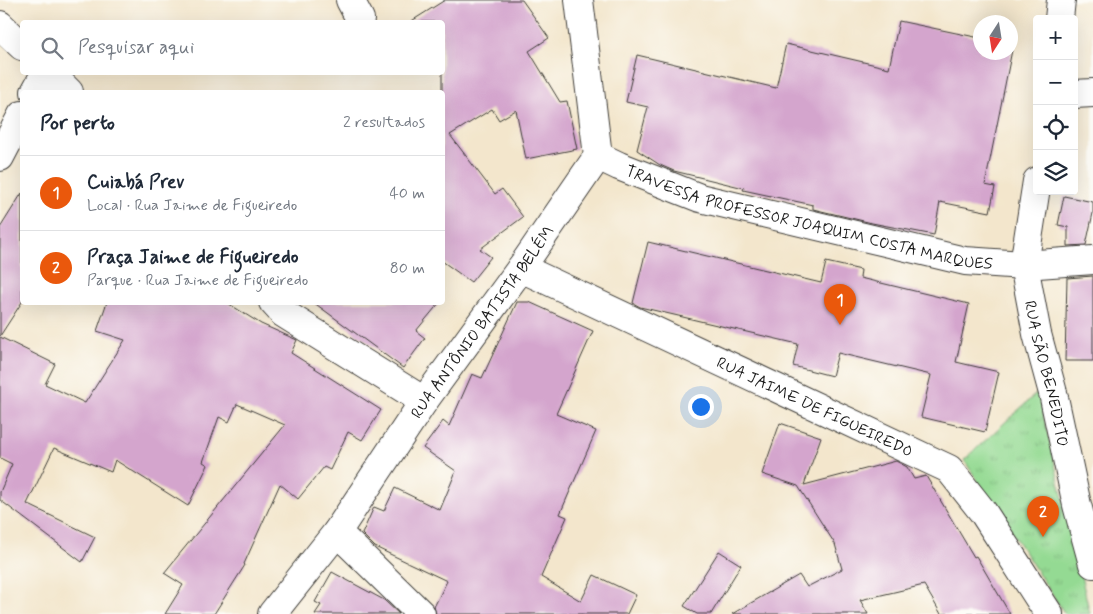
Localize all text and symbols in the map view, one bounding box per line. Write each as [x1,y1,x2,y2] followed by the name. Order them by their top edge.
[973,15,1018,60] north arrow
[1033,15,1078,195] map controls
[1033,15,1078,60] button: +
[20,20,445,75] search box
[38,34,66,62] icon: search
[78,35,194,60] text: Pesquisar aqui
[1033,60,1078,105] button: −
[1033,105,1078,150] button: locate
[40,109,115,137] text: Por perto
[343,112,425,133] text: 2 resultados
[1033,150,1078,195] button: layers
[622,161,993,275] street label: TRAVESSA PROFESSOR JOAQUIM COSTA MARQUES
[87,170,184,195] text: Cuiabá Prev
[52,183,60,204] text: 1
[389,183,425,204] text: 40 m
[87,195,297,216] text: Local · Rua Jaime de Figueiredo
[406,222,559,423] street label: RUA ANTÔNIO BATISTA BELÉM
[87,245,299,270] text: Praça Jaime de Figueiredo
[52,258,60,279] text: 2
[390,258,425,279] text: 80 m
[87,270,308,291] text: Parque · Rua Jaime de Figueiredo
[824,284,856,325] pin: 1
[1019,299,1073,449] street label: RUA SÃO BENEDITO
[713,352,916,463] street label: RUA JAIME DE FIGUEIREDO
[688,394,714,420] your location
[1027,496,1059,537] pin: 2

